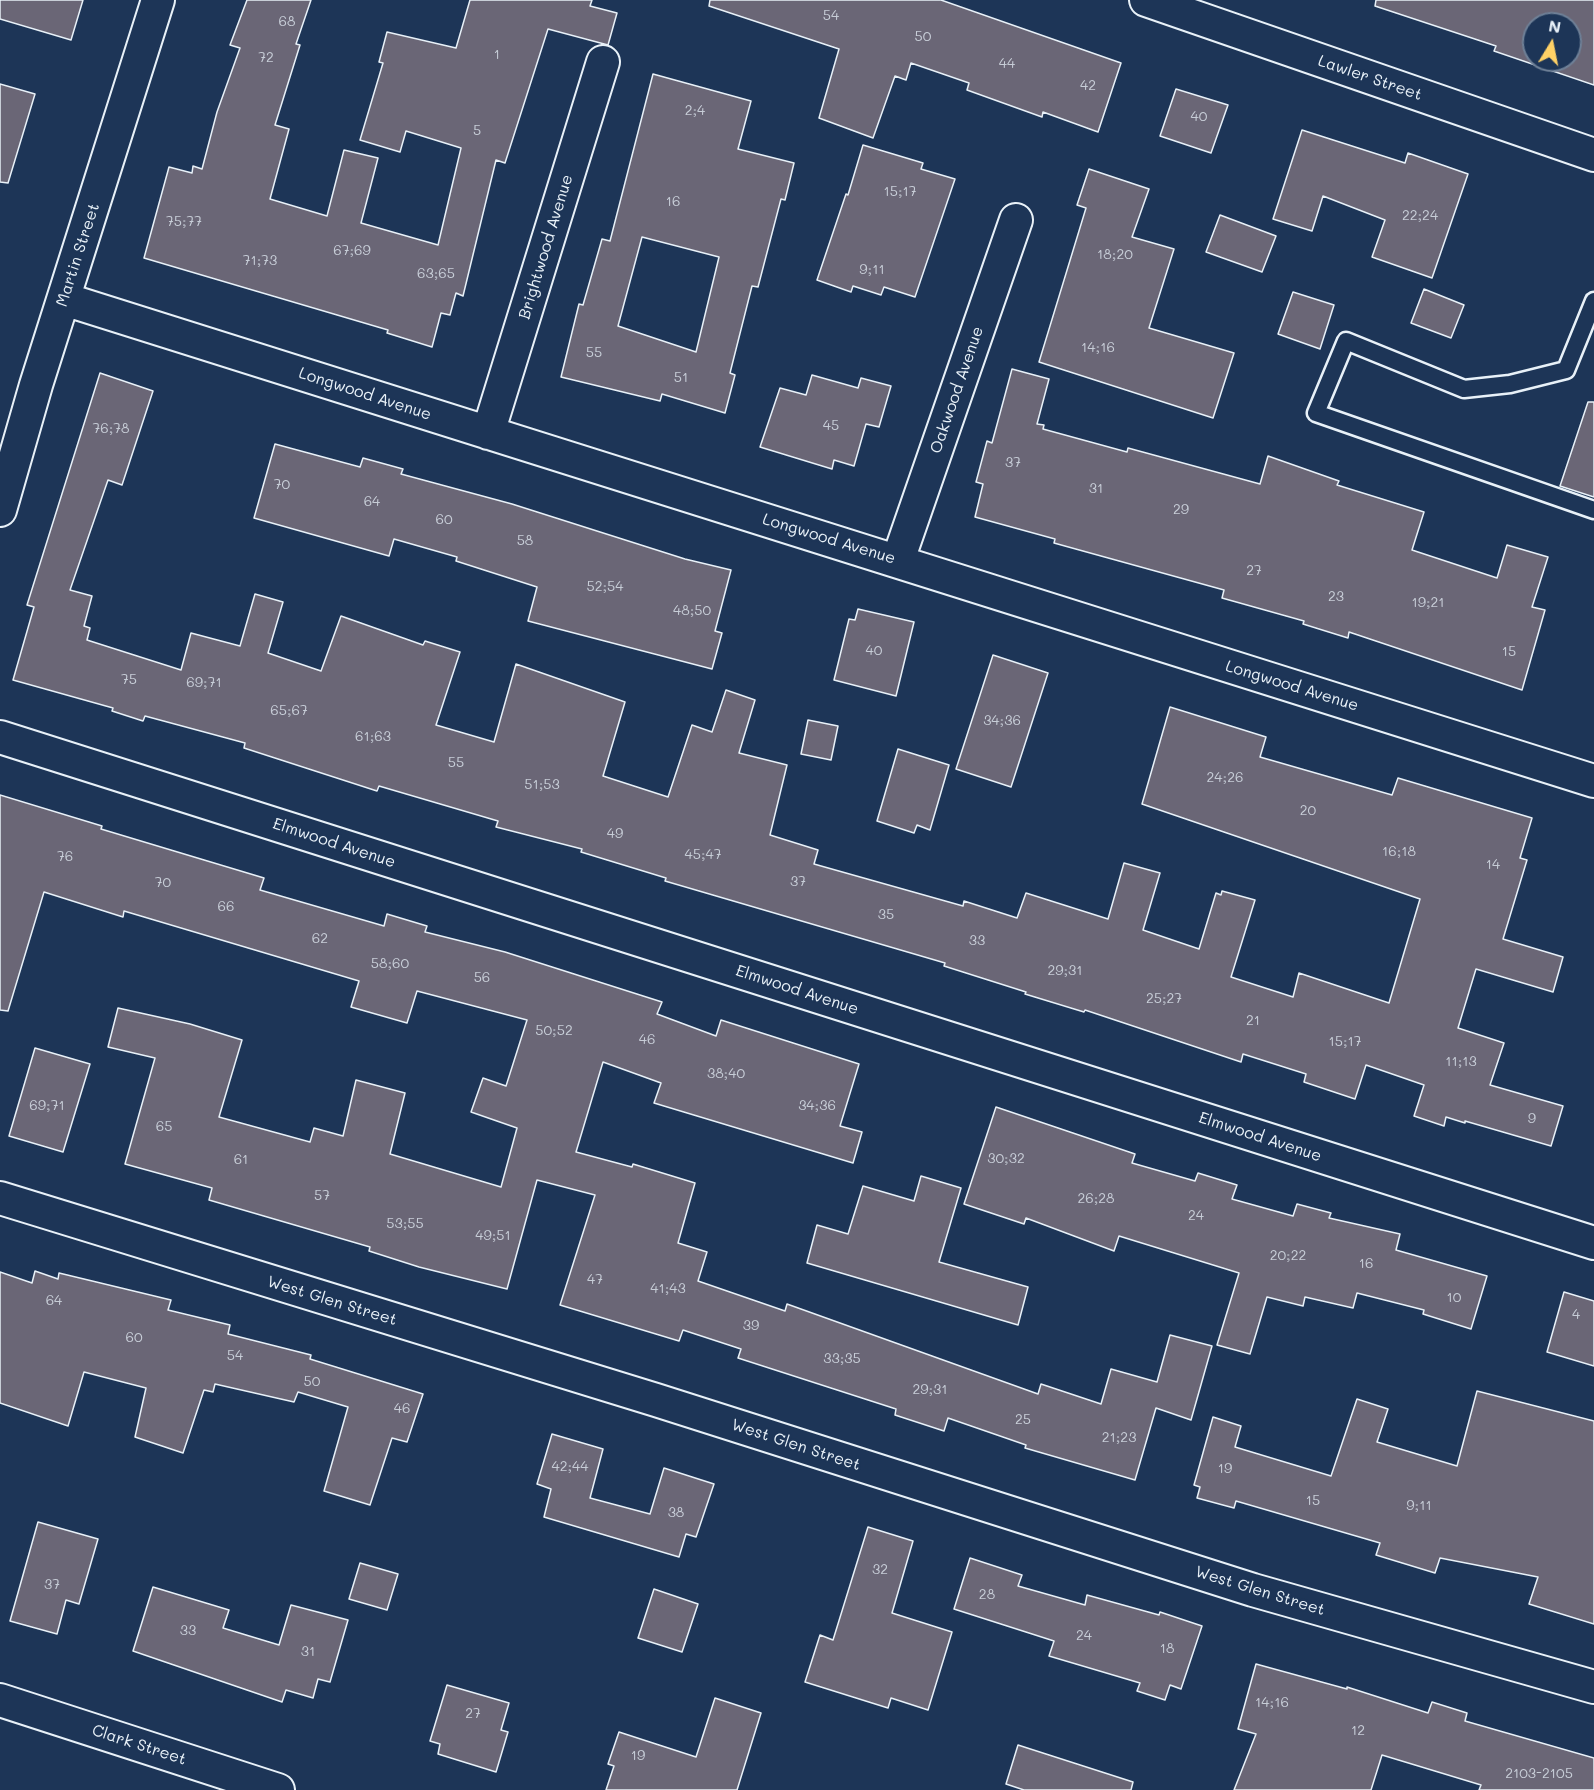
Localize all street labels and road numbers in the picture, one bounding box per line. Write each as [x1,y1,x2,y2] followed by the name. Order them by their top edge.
[1315,51,1425,105] street label: Lawler Street
[515,172,577,322] street label: Brightwood Avenue
[52,201,104,309] street label: Martin Street
[926,324,988,456] street label: Oakwood Avenue
[296,364,434,424] street label: Longwood Avenue
[760,510,898,568] street label: Longwood Avenue
[1223,657,1361,715] street label: Longwood Avenue
[270,814,398,872] street label: Elmwood Avenue
[733,961,861,1019] street label: Elmwood Avenue
[1196,1108,1324,1166] street label: Elmwood Avenue
[265,1272,399,1330] street label: West Glen Street
[729,1415,863,1475] street label: West Glen Street
[1193,1562,1327,1620] street label: West Glen Street
[89,1721,189,1769] street label: Clark Street

